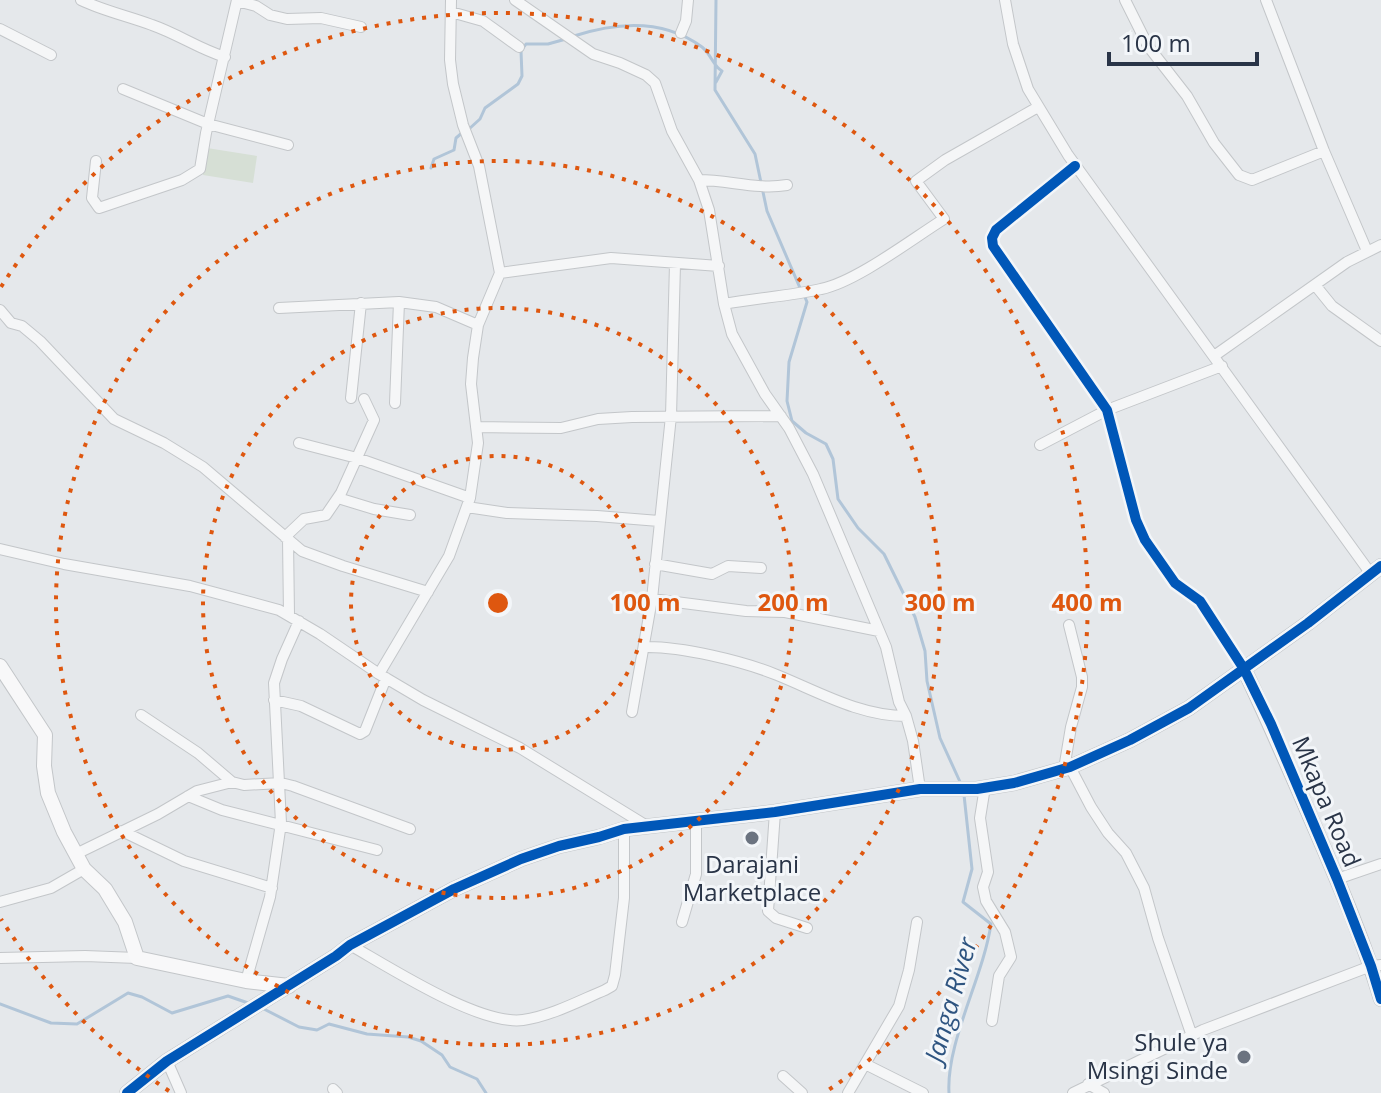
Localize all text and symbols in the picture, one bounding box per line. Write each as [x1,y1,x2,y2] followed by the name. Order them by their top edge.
[1109,16,1257,66] scale bar
[1121,26,1191,59] text: 100 m
[610,585,680,618] text: 100 m
[758,585,828,618] text: 200 m
[905,585,975,618] text: 300 m
[1052,585,1122,618] text: 400 m
[484,589,512,617] centre of rings
[1285,731,1370,872] street label: Mkapa Road
[743,829,761,847] marker: Darajani Marketplace
[683,847,821,908] place label: Darajani Marketplace
[914,931,985,1071] water label: Janga River
[1087,1025,1228,1086] place label: Shule ya Msingi Sinde
[1235,1048,1253,1066] marker: Shule ya Msingi Sinde

